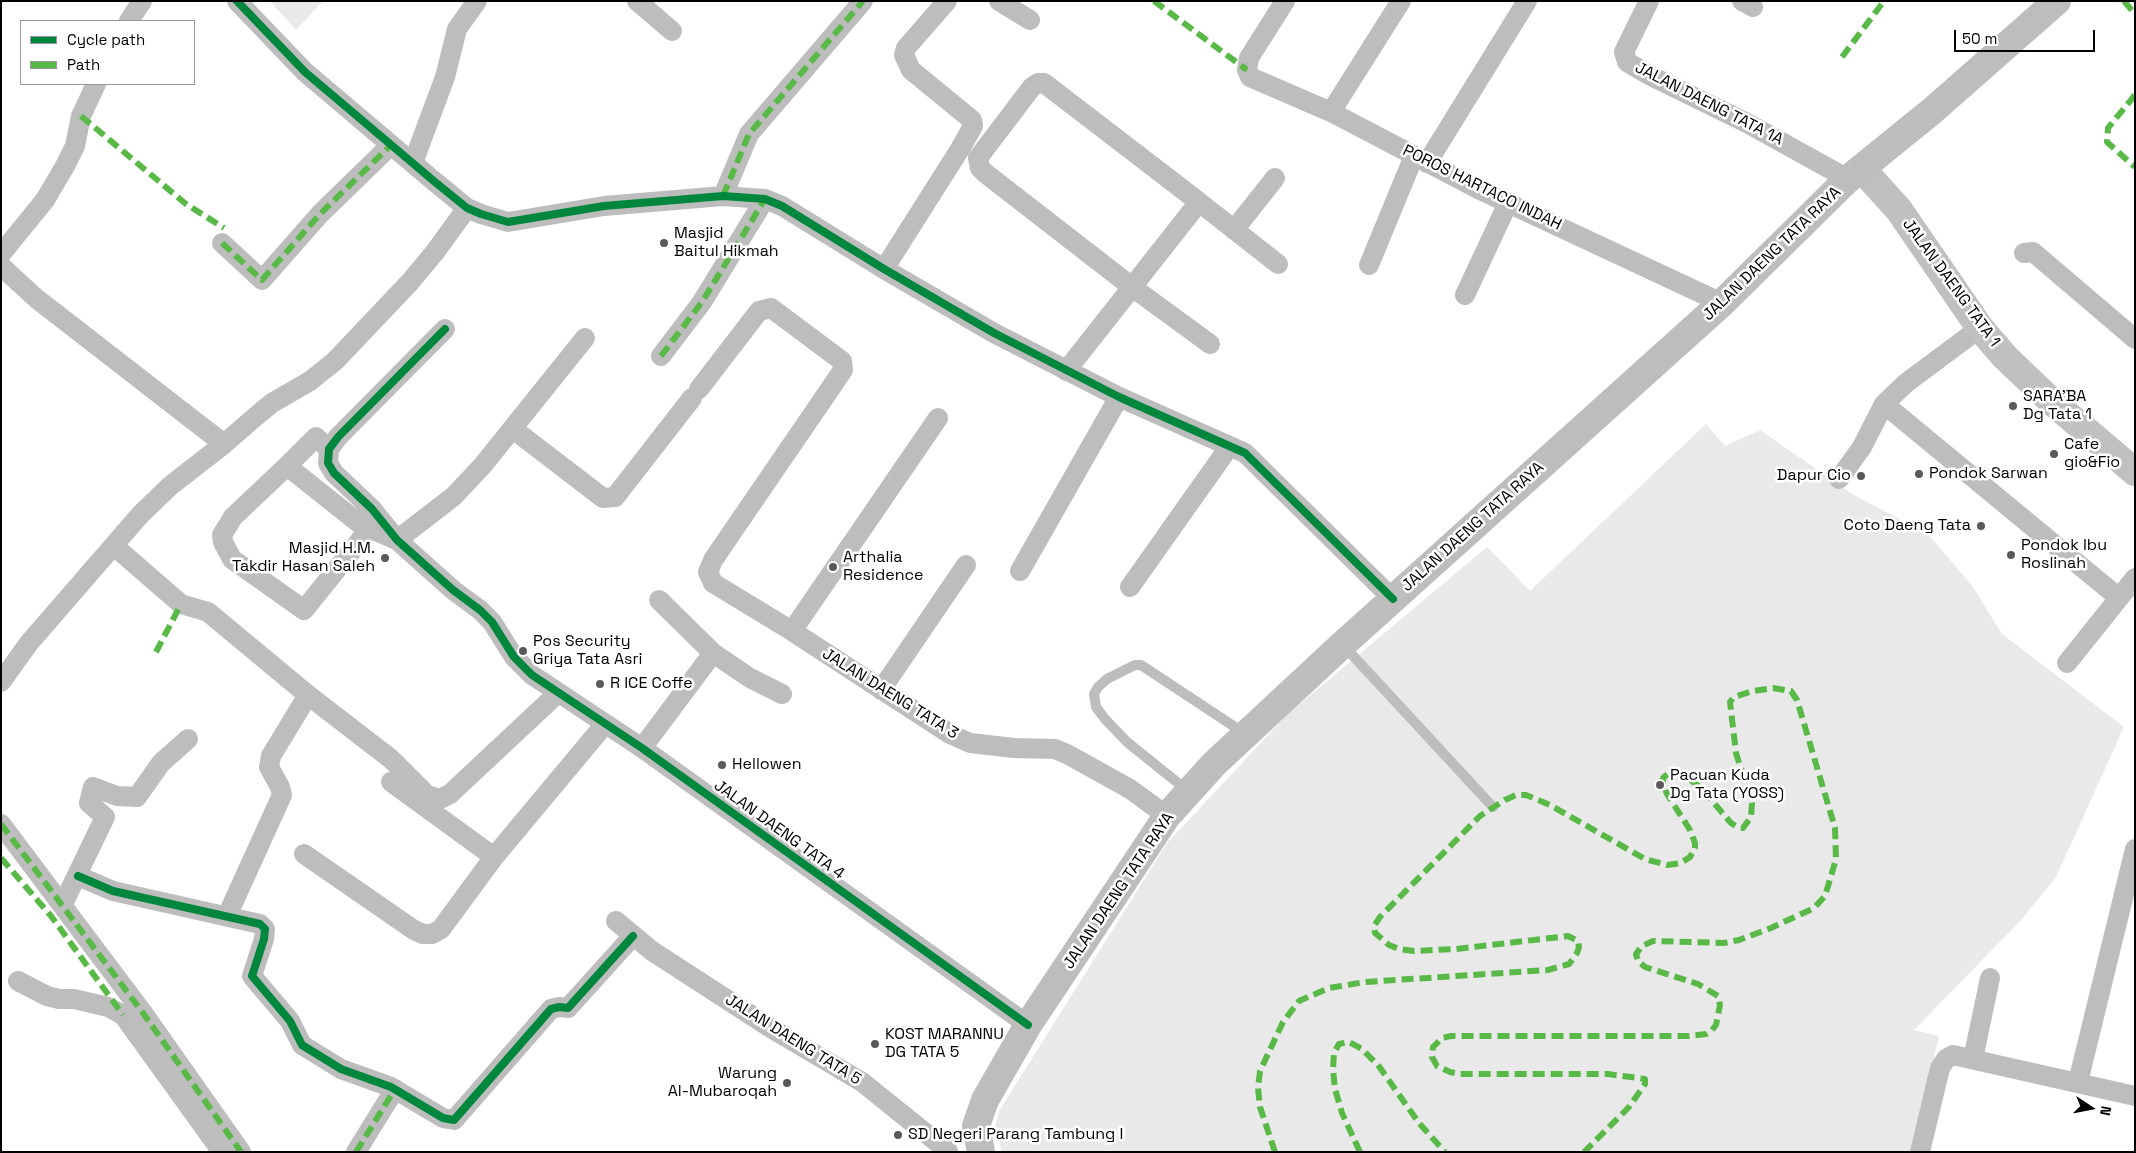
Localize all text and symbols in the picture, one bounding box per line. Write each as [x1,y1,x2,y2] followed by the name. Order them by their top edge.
[20,20,195,85] legend
[1956,20,2097,52] scale bar
[1962,29,1997,48] text: 50 m
[67,30,145,49] text: Cycle path
[67,55,100,74] text: Path
[1632,58,1786,150] street label: JALAN DAENG TATA 1A
[1399,141,1565,235] street label: POROS HARTACO INDAH
[1699,183,1845,325] street label: JALAN DAENG TATA RAYA
[1898,215,2004,351] street label: JALAN DAENG TATA 1
[674,224,779,262] place label: Masjid Baitul Hikmah
[658,237,670,249] marker: Masjid Baitul Hikmah
[2023,387,2092,425] place label: SARA'BA Dg Tata 1
[2007,400,2019,412] marker: SARA'BA Dg Tata 1
[2064,435,2120,473] place label: Cafe gio&Fio
[2048,448,2060,460] marker: Cafe gio&Fio
[1398,458,1548,596] street label: JALAN DAENG TATA RAYA
[1929,464,2048,484] place label: Pondok Sarwan
[1777,466,1851,486] place label: Dapur Cio
[1913,468,1925,480] marker: Pondok Sarwan
[1855,470,1867,482] marker: Dapur Cio
[1844,516,1971,536] place label: Coto Daeng Tata
[1975,520,1987,532] marker: Coto Daeng Tata
[2021,536,2107,574] place label: Pondok Ibu Roslinah
[232,539,375,577] place label: Masjid H.M. Takdir Hasan Saleh
[843,548,924,586] place label: Arthalia Residence
[2005,549,2017,561] marker: Pondok Ibu Roslinah
[379,552,391,564] marker: Masjid H.M. Takdir Hasan Saleh
[827,561,839,573] marker: Arthalia Residence
[533,632,642,670] place label: Pos Security Griya Tata Asri
[819,644,961,744] street label: JALAN DAENG TATA 3
[517,645,529,657] marker: Pos Security Griya Tata Asri
[610,674,693,694] place label: R ICE Coffe
[594,678,606,690] marker: R ICE Coffe
[732,755,801,775] place label: Hellowen
[716,759,728,771] marker: Hellowen
[1670,766,1784,804] place label: Pacuan Kuda Dg Tata (YOSS)
[710,776,848,884] street label: JALAN DAENG TATA 4
[1654,779,1666,791] marker: Pacuan Kuda Dg Tata (YOSS)
[1059,809,1179,973] street label: JALAN DAENG TATA RAYA
[722,990,864,1090] street label: JALAN DAENG TATA 5
[885,1025,1004,1063] place label: KOST MARANNU DG TATA 5
[869,1038,881,1050] marker: KOST MARANNU DG TATA 5
[668,1064,777,1102] place label: Warung Al-Mubaroqah
[781,1077,793,1089] marker: Warung Al-Mubaroqah
[2066,1083,2116,1133] north arrow
[2096,1105,2115,1117] text: N
[908,1125,1123,1145] place label: SD Negeri Parang Tambung I
[892,1129,904,1141] marker: SD Negeri Parang Tambung I

